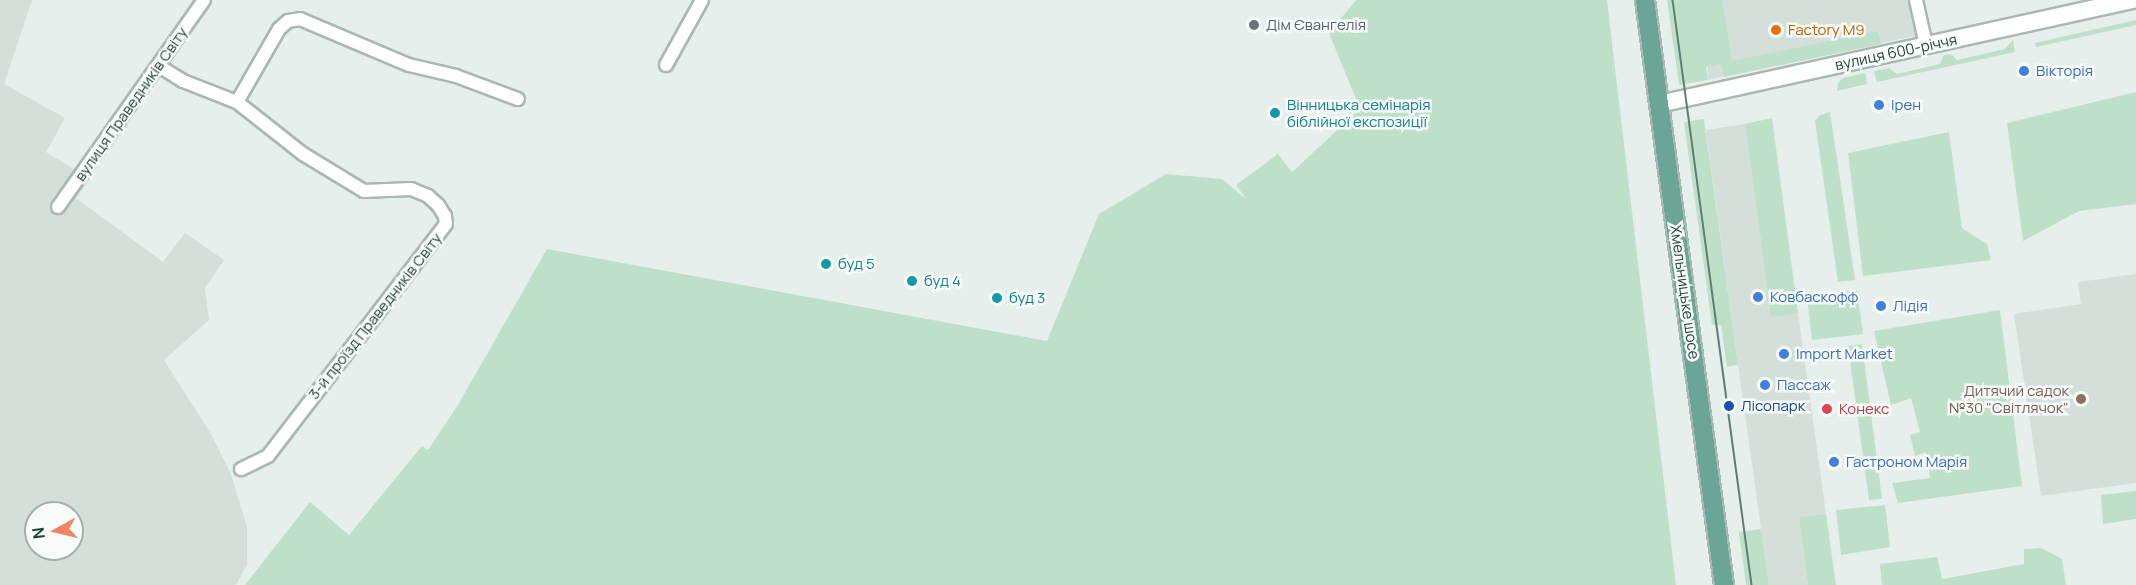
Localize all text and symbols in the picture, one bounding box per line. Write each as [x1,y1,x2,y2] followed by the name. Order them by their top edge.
[1266,16,1366,34] place label: Дім Євангелія
[1247,18,1261,32] marker: Дім Євангелія
[1788,21,1865,39] place label: Factory M9
[1769,23,1783,37] marker: Factory M9
[71,24,191,184] street label: вулиця Праведників Світу
[1833,30,1959,74] street label: вулиця 600-річчя
[2036,62,2093,80] place label: Вікторія
[2017,64,2031,78] marker: Вікторія
[1287,95,1431,130] place label: Вінницька семінарія біблійної експозиції
[1891,96,1921,114] place label: Ірен
[1872,98,1886,112] marker: Ірен
[1268,106,1282,120] marker: Вінницька семінарія біблійної експозиції
[1667,224,1703,360] street label: Хмельницьке шосе
[305,229,445,403] street label: 3-й проїзд Праведників Світу
[838,255,875,273] place label: буд 5
[819,257,833,271] marker: буд 5
[924,272,961,290] place label: буд 4
[905,274,919,288] marker: буд 4
[1770,288,1858,306] place label: Ковбаскофф
[1009,289,1045,307] place label: буд 3
[1751,290,1765,304] marker: Ковбаскофф
[990,291,1004,305] marker: буд 3
[1893,297,1928,315] place label: Лідія
[1874,299,1888,313] marker: Лідія
[1796,345,1893,363] place label: Import Market
[1777,347,1791,361] marker: Import Market
[1777,376,1831,394] place label: Пассаж
[1758,378,1772,392] marker: Пассаж
[1949,381,2069,416] place label: Дитячий садок №30 "Світлячок"
[2074,392,2088,406] marker: Дитячий садок №30 "Світлячок"
[1741,397,1805,415] place label: Лісопарк
[1722,399,1736,413] marker: Лісопарк
[1839,400,1889,418] place label: Конекс
[1820,402,1834,416] marker: Конекс
[1846,453,1967,471] place label: Гастроном Марія
[1827,455,1841,469] marker: Гастроном Марія
[24,501,84,561] north arrow
[26,526,50,540] text: N

